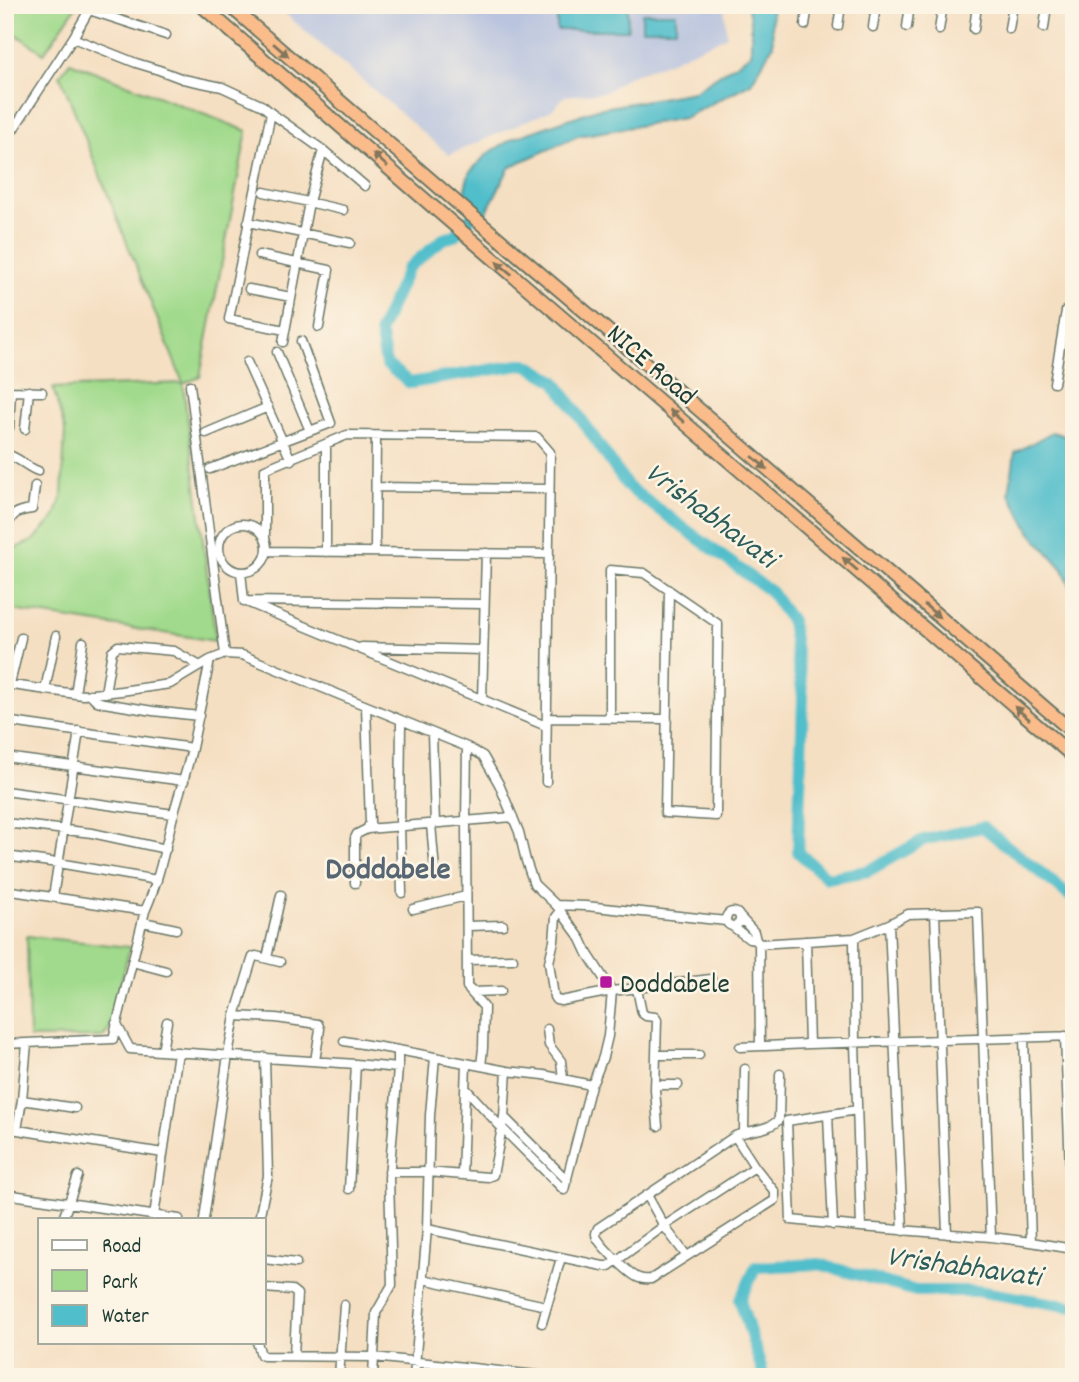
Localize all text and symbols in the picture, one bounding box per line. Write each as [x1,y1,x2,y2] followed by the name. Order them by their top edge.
[272,42,290,58] one-way arrow
[371,152,389,168] one-way arrow
[496,261,513,276] one-way arrow
[596,316,704,417] street label: NICE Road
[669,409,686,424] one-way arrow
[634,454,788,584] water label: Vrishabhavati
[751,455,769,471] one-way arrow
[841,557,858,572] one-way arrow
[923,603,941,619] one-way arrow
[1013,705,1031,721] one-way arrow
[325,849,451,895] district label: Doddabele
[620,967,730,1007] place label: Doddabele
[598,974,614,990] marker: Doddabele
[38,1218,266,1344] legend
[102,1233,141,1263] text: Road
[883,1237,1048,1302] water label: Vrishabhavati
[102,1269,138,1299] text: Park
[102,1303,149,1333] text: Water

